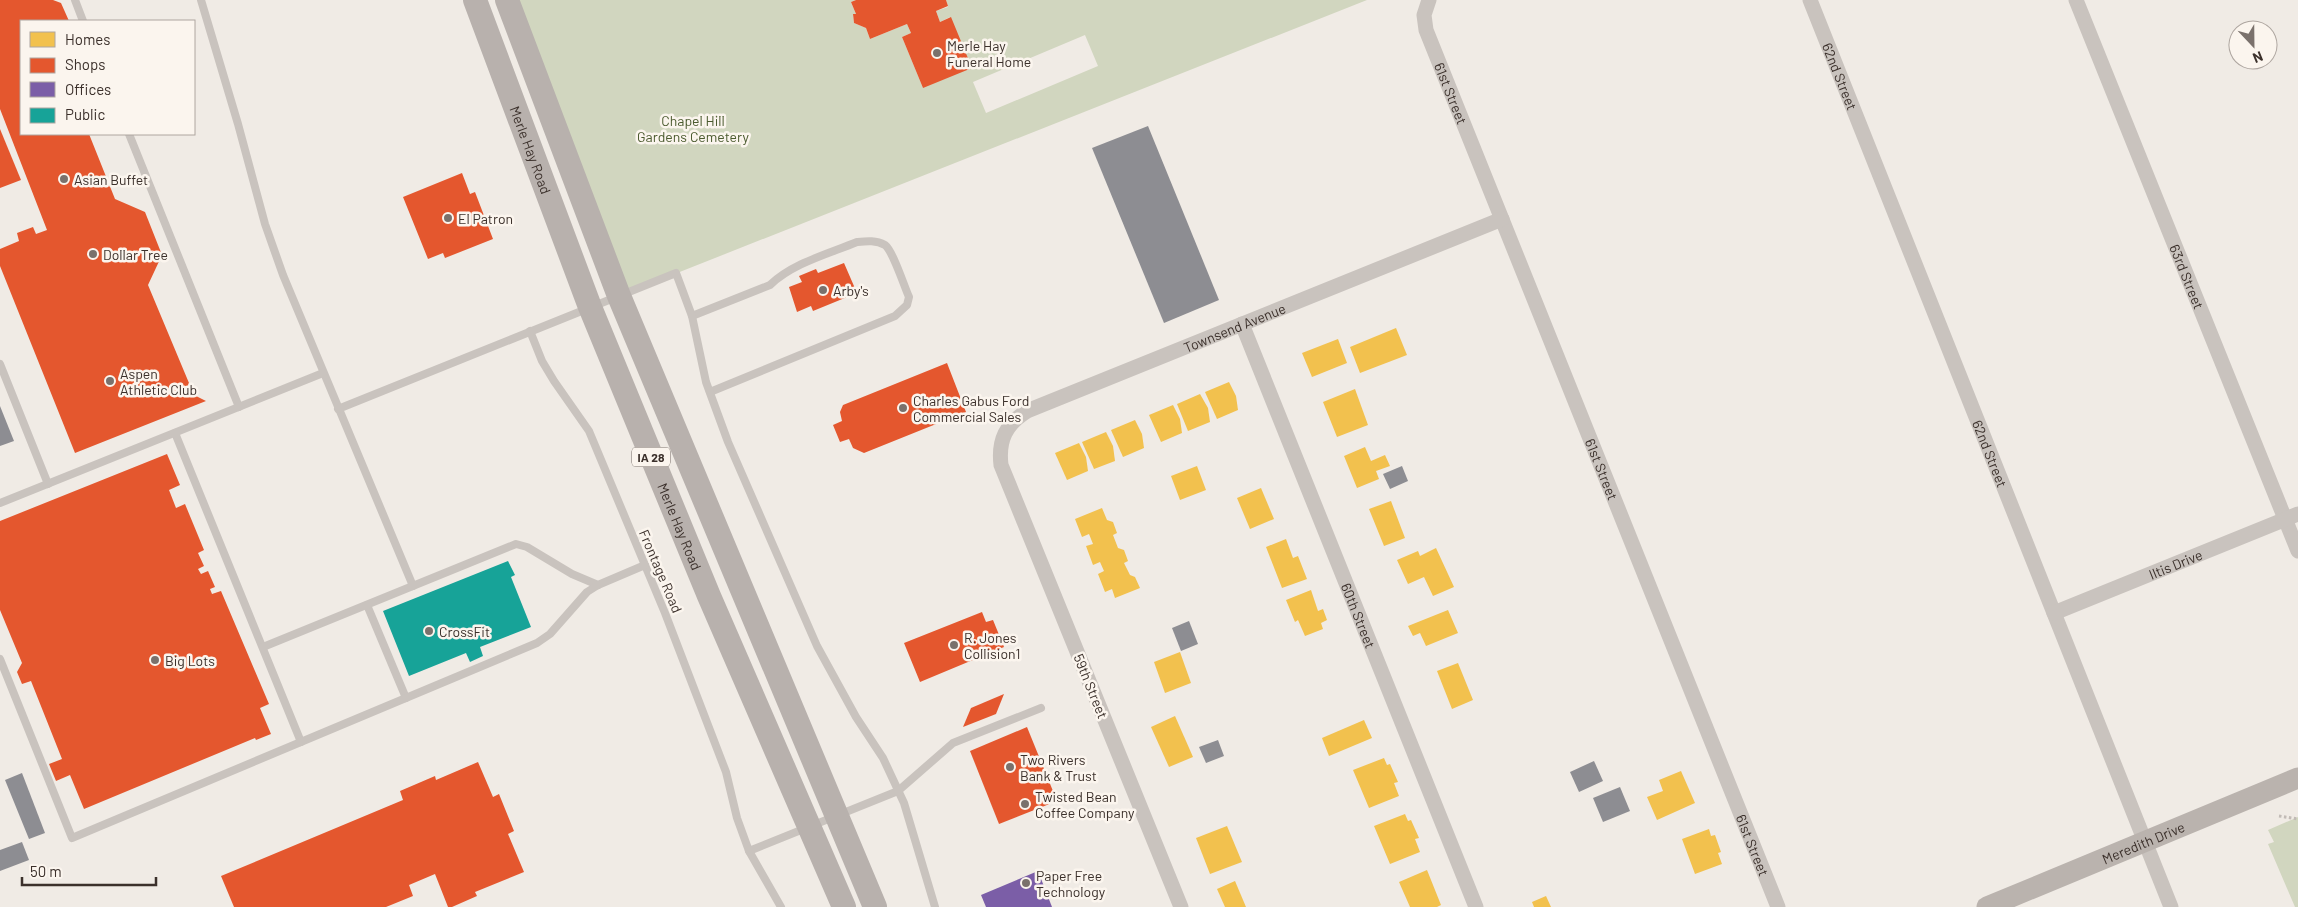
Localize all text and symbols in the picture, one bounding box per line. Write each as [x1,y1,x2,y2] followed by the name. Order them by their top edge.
[20,20,195,135] legend
[2228,20,2278,70] north arrow
[65,30,110,48] text: Homes
[947,37,1031,70] place label: Merle Hay Funeral Home
[1819,40,1861,112] street label: 62nd Street
[931,47,943,59] marker: Merle Hay Funeral Home
[2251,48,2266,67] text: N
[65,55,105,73] text: Shops
[1431,60,1471,126] street label: 61st Street
[65,80,111,98] text: Offices
[507,103,555,196] street label: Merle Hay Road
[65,105,105,123] text: Public
[637,112,750,145] park label: Chapel Hill Gardens Cemetery
[74,171,148,188] place label: Asian Buffet
[58,173,70,185] marker: Asian Buffet
[458,210,513,227] place label: El Patron
[442,212,454,224] marker: El Patron
[2167,242,2208,311] street label: 63rd Street
[103,246,168,263] place label: Dollar Tree
[87,248,99,260] marker: Dollar Tree
[833,282,869,299] place label: Arby's
[817,284,829,296] marker: Arby's
[1181,299,1288,355] street label: Townsend Avenue
[120,365,197,398] place label: Aspen Athletic Club
[104,375,116,387] marker: Aspen Athletic Club
[913,392,1029,425] place label: Charles Gabus Ford Commercial Sales
[897,402,909,414] marker: Charles Gabus Ford Commercial Sales
[1969,417,2011,490] street label: 62nd Street
[1582,436,1622,502] street label: 61st Street
[632,448,670,467] road number: IA 28
[655,480,706,572] street label: Merle Hay Road
[636,527,686,615] street label: Frontage Road
[2146,545,2205,582] street label: Iltis Drive
[1338,580,1380,651] street label: 60th Street
[439,623,490,640] place label: CrossFit
[423,625,435,637] marker: CrossFit
[964,629,1021,662] place label: R. Jones Collision1
[948,639,960,651] marker: R. Jones Collision1
[1070,651,1112,721] street label: 59th Street
[165,652,215,669] place label: Big Lots
[149,654,161,666] marker: Big Lots
[1020,751,1097,784] place label: Two Rivers Bank & Trust
[1004,761,1016,773] marker: Two Rivers Bank & Trust
[1035,788,1135,821] place label: Twisted Bean Coffee Company
[1019,798,1031,810] marker: Twisted Bean Coffee Company
[1733,812,1773,878] street label: 61st Street
[2099,818,2187,867] street label: Meredith Drive
[22,854,156,886] scale bar
[30,862,62,880] text: 50 m
[1036,867,1106,900] place label: Paper Free Technology
[1020,877,1032,889] marker: Paper Free Technology

